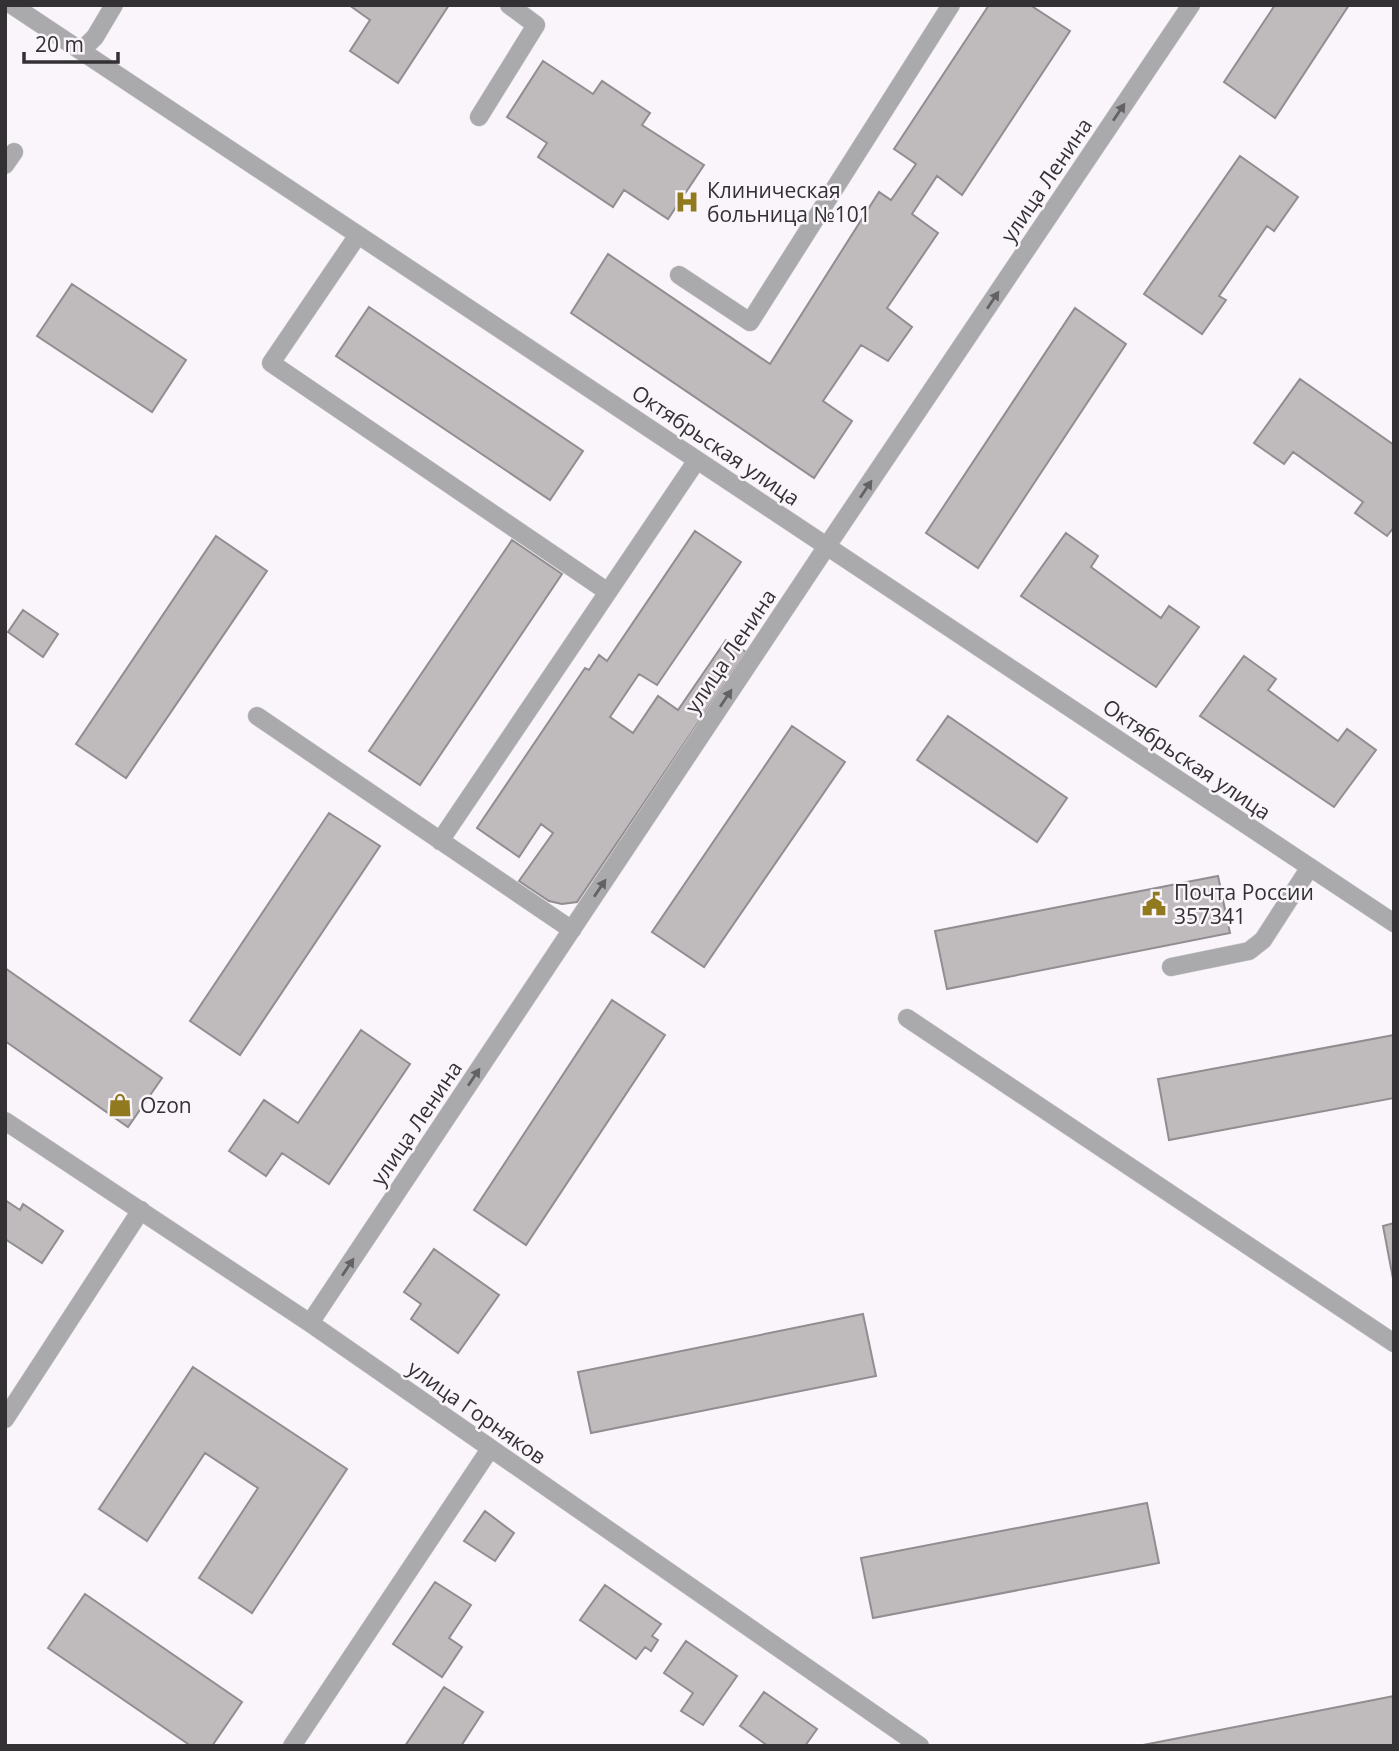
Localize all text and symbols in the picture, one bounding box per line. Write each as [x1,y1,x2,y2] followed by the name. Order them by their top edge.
[24,21,119,65] scale bar
[35,30,84,58] text: 20 m
[1113,102,1126,121] one-way arrow
[994,112,1098,248] street label: улица Ленина
[707,176,871,228] place label: Клиническая больница №101
[673,188,701,216] hospital icon: Клиническая больница №101
[986,291,999,310] one-way arrow
[627,378,805,512] street label: Октябрьская улица
[859,480,873,498] one-way arrow
[678,583,782,719] street label: улица Ленина
[719,689,733,707] one-way arrow
[1098,692,1276,826] street label: Октябрьская улица
[593,878,606,897] one-way arrow
[1174,878,1314,930] place label: Почта России 357341
[1140,890,1168,918] public building icon: Почта России 357341
[364,1055,468,1191] street label: улица Ленина
[467,1068,481,1086] one-way arrow
[106,1091,134,1119] shop icon: Ozon
[140,1091,192,1119] place label: Ozon
[341,1257,354,1276] one-way arrow
[402,1354,552,1470] street label: улица Горняков

